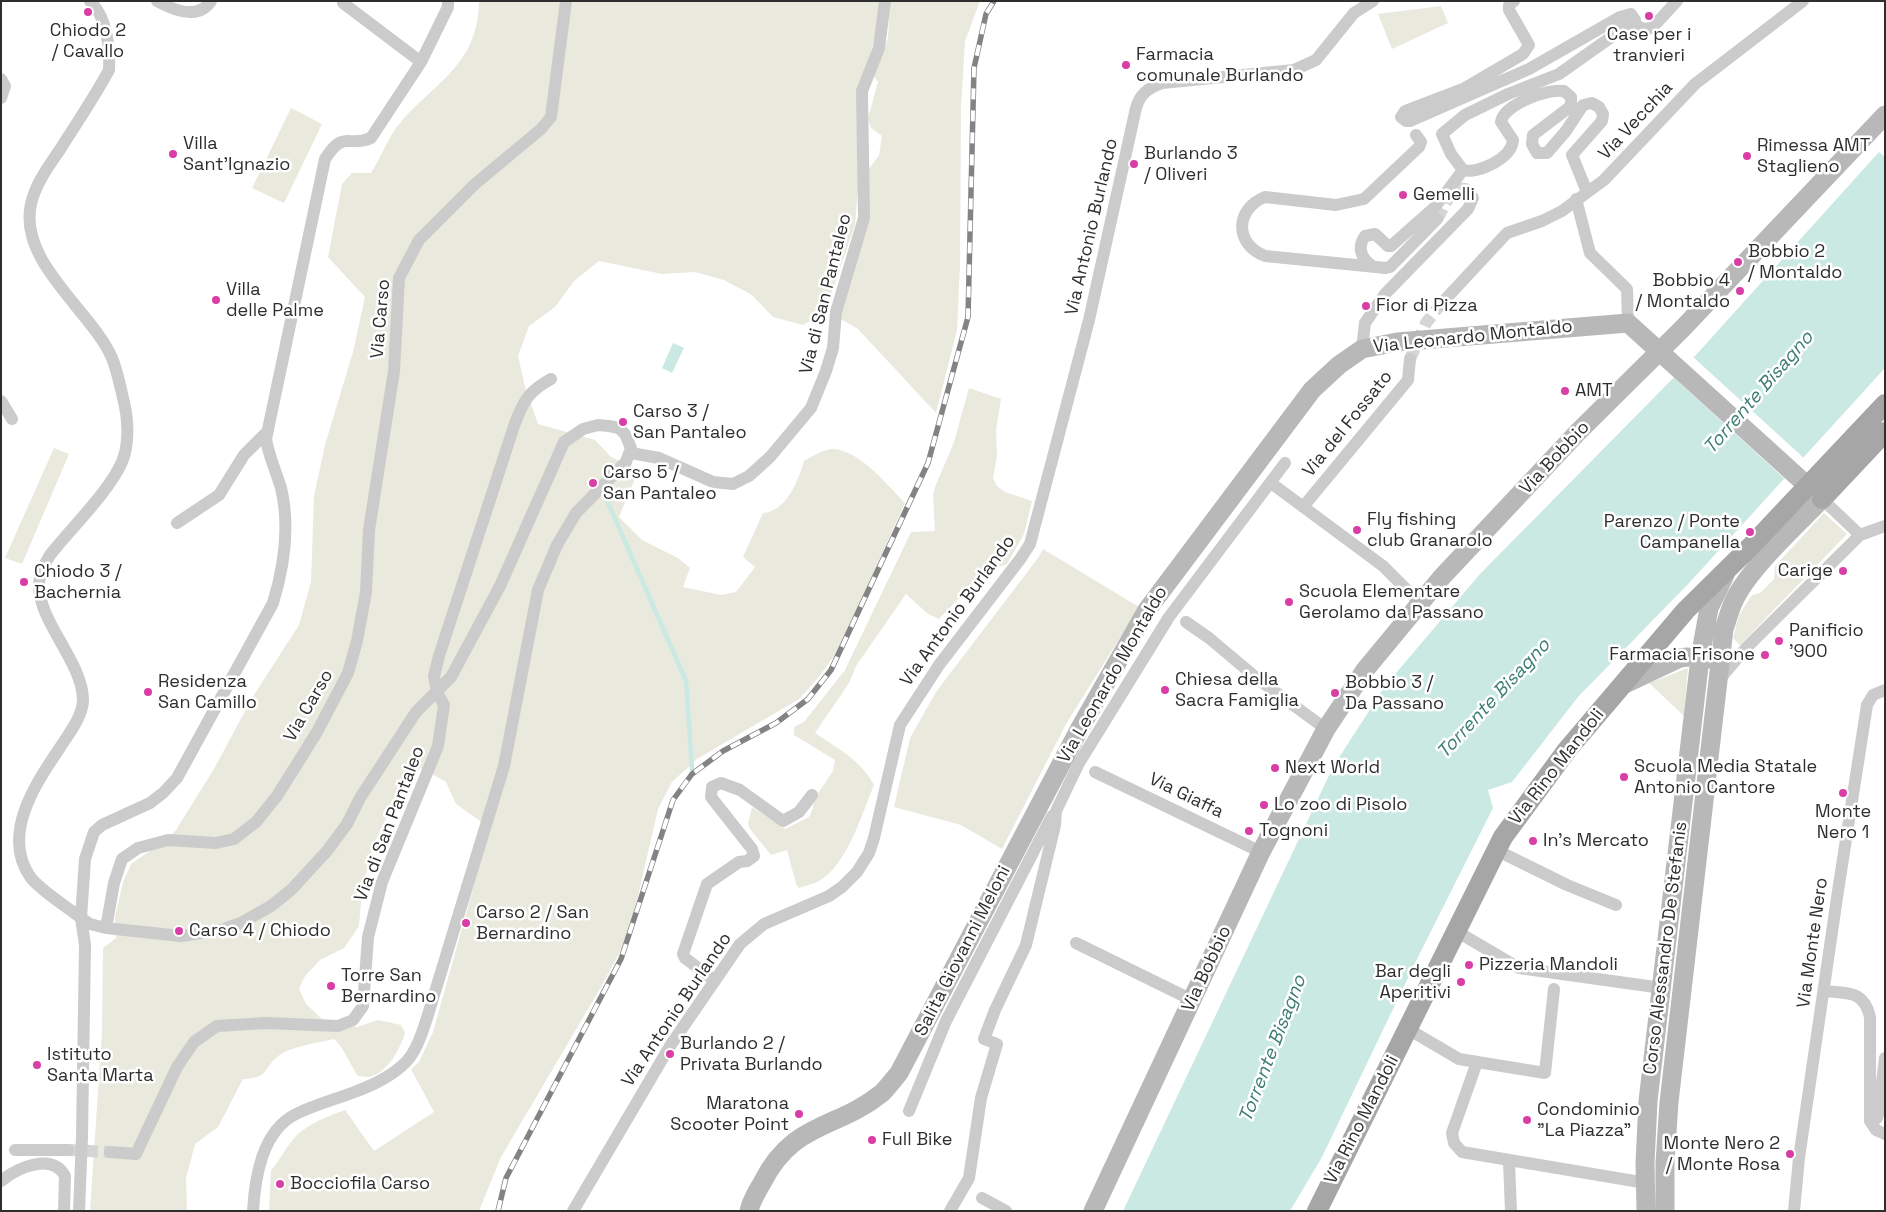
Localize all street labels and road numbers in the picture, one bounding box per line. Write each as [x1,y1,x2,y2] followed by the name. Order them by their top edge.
[1594,77,1678,165] street label: Via Vecchia
[1061,136,1123,318] street label: Via Antonio Burlando
[796,211,856,377] street label: Via di San Pantaleo
[367,278,395,360] street label: Via Carso
[1372,316,1574,358] street label: Via Leonardo Montaldo
[1299,367,1397,481] street label: Via del Fossato
[1516,417,1594,499] street label: Via Bobbio
[896,531,1020,691] street label: Via Antonio Burlando
[1054,583,1172,767] street label: Via Leonardo Montaldo
[280,666,338,746] street label: Via Carso
[1505,705,1609,829] street label: Via Rino Mandoli
[350,743,430,905] street label: Via di San Pantaleo
[1145,769,1227,823] street label: Via Giaffa
[1640,820,1692,1076] street label: Corso Alessandro De Stefanis
[911,862,1015,1040] street label: Salita Giovanni Meloni
[1793,876,1833,1010] street label: Via Monte Nero
[1178,923,1236,1015] street label: Via Bobbio
[617,929,737,1091] street label: Via Antonio Burlando
[1320,1052,1404,1188] street label: Via Rino Mandoli

